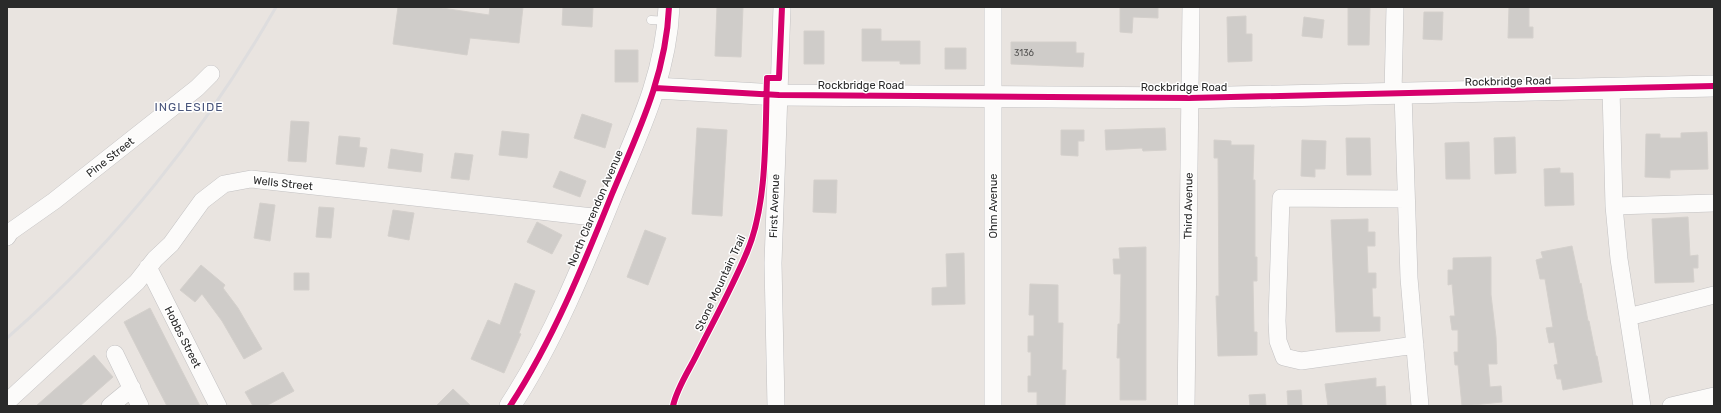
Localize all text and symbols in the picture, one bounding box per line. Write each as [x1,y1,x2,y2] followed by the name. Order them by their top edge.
[1014,48,1035,58] house number: 3136
[1465,74,1551,89] street label: Rockbridge Road
[818,79,904,92] street label: Rockbridge Road
[1141,81,1227,94] street label: Rockbridge Road
[154,100,224,114] district label: INGLESIDE
[84,134,137,180] street label: Pine Street
[565,148,626,268] street label: North Clarendon Avenue
[1181,172,1196,240] street label: Third Avenue
[252,174,314,193] street label: Wells Street
[767,174,782,238] street label: First Avenue
[987,174,1000,238] street label: Ohm Avenue
[693,233,748,333] street label: Stone Mountain Trail
[161,304,204,371] street label: Hobbs Street

